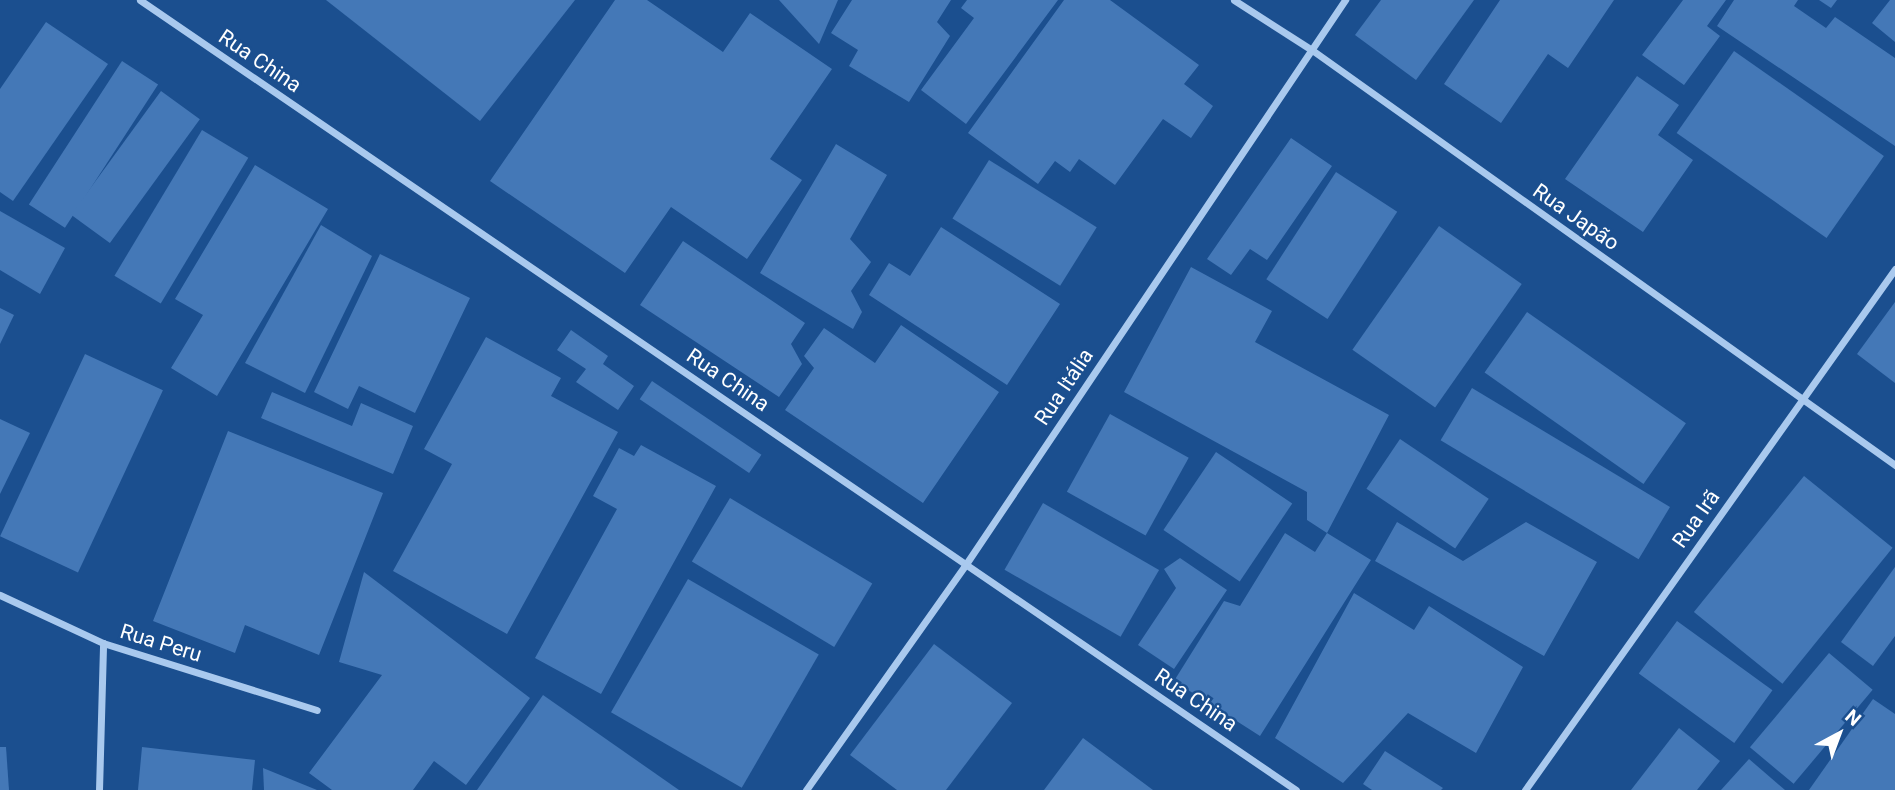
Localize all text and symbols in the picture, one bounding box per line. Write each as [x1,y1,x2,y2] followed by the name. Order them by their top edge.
[214,24,306,98] street label: Rua China
[1528,178,1624,256] street label: Rua Japão
[682,343,774,417] street label: Rua China
[1029,344,1099,430] street label: Rua Itália
[1667,485,1725,553] street label: Rua Irã
[117,619,205,667] street label: Rua Peru
[1150,663,1242,737] street label: Rua China
[1804,699,1874,769] north arrow
[1841,705,1866,731] text: N

